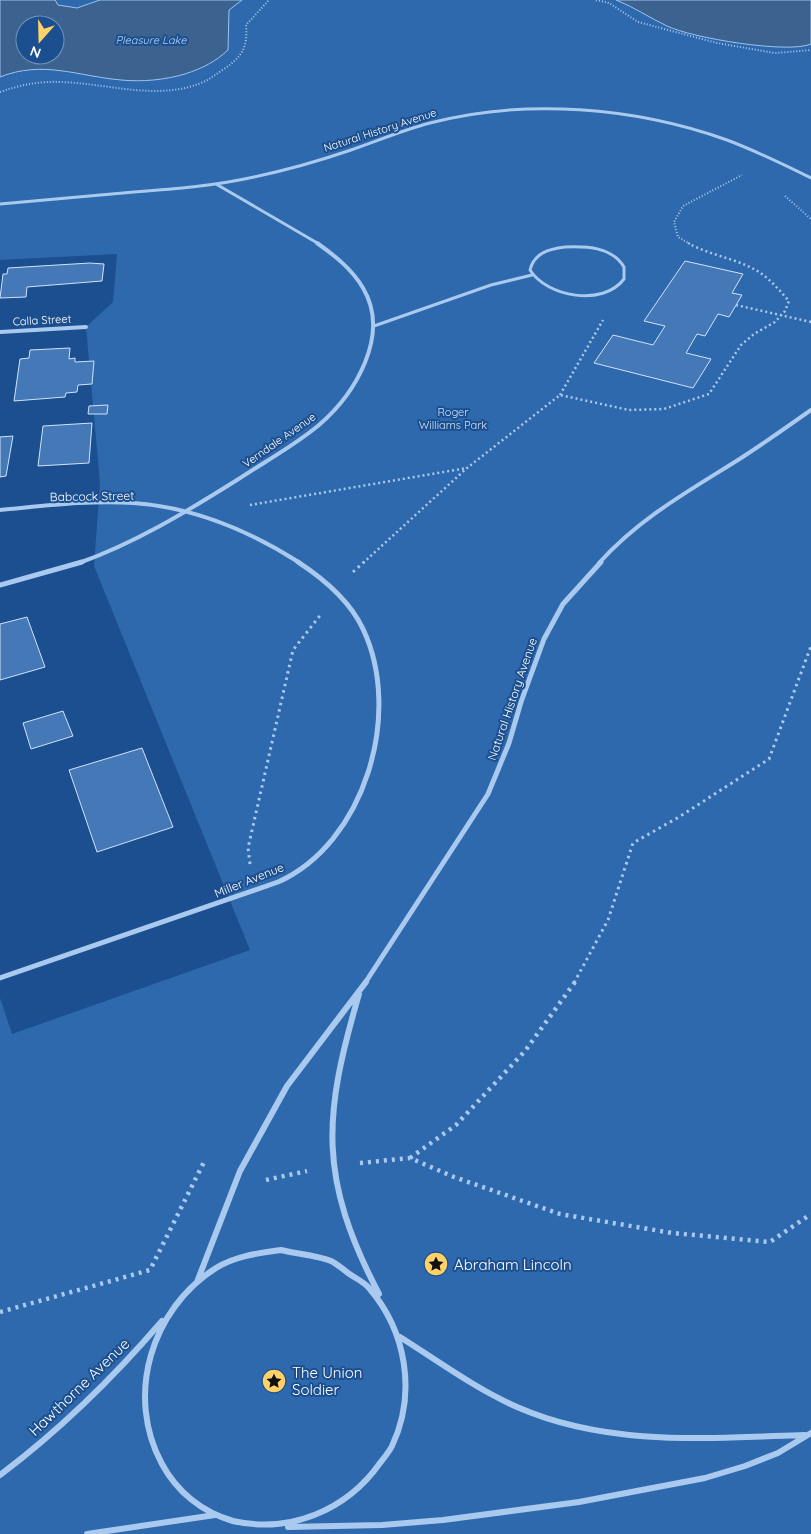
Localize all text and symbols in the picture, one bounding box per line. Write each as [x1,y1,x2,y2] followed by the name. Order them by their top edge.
[15,15,65,65] north arrow
[116,33,187,47] water label: Pleasure Lake
[28,42,43,62] text: N
[322,105,438,155] street label: Natural History Avenue
[12,311,72,329] street label: Calla Street
[419,405,487,432] park label: Roger Williams Park
[240,409,318,471] street label: Verndale Avenue
[50,488,134,504] street label: Babcock Street
[484,636,540,762] street label: Natural History Avenue
[212,859,286,901] street label: Miller Avenue
[423,1251,449,1277] place icon: Abraham Lincoln
[454,1255,572,1274] place label: Abraham Lincoln
[25,1334,133,1440] street label: Hawthorne Avenue
[292,1363,362,1399] place label: The Union Soldier
[261,1368,287,1394] place icon: The Union Soldier

